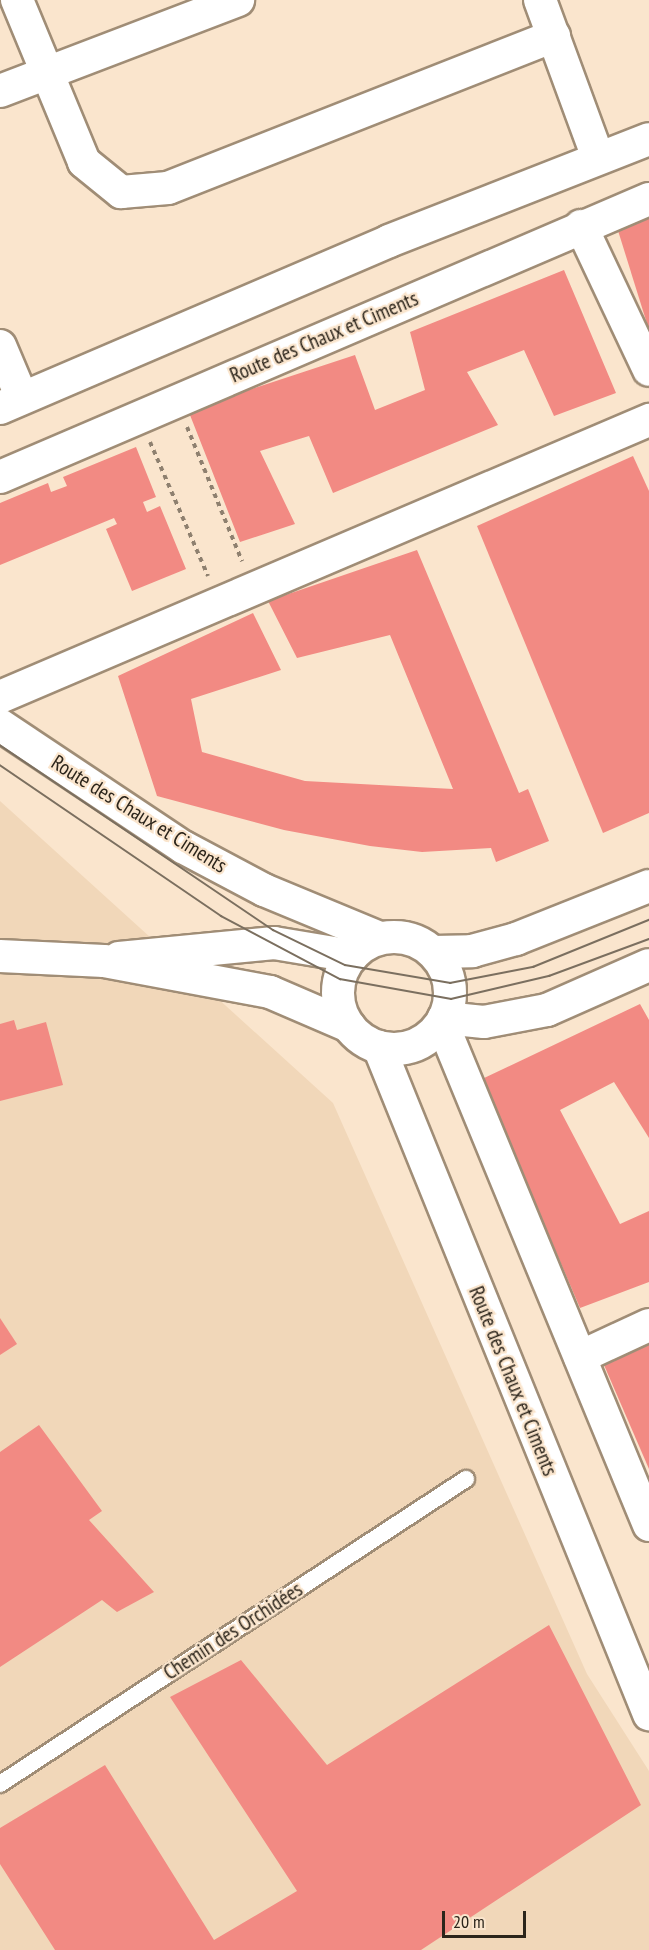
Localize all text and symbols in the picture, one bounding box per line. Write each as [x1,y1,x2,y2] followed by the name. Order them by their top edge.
[226,286,422,388] street label: Route des Chaux et Ciments
[46,750,232,878] street label: Route des Chaux et Ciments
[463,1282,563,1480] street label: Route des Chaux et Ciments
[159,1577,307,1685] street label: Chemin des Orchidées
[445,1899,529,1937] scale bar
[453,1910,485,1933] text: 20 m

